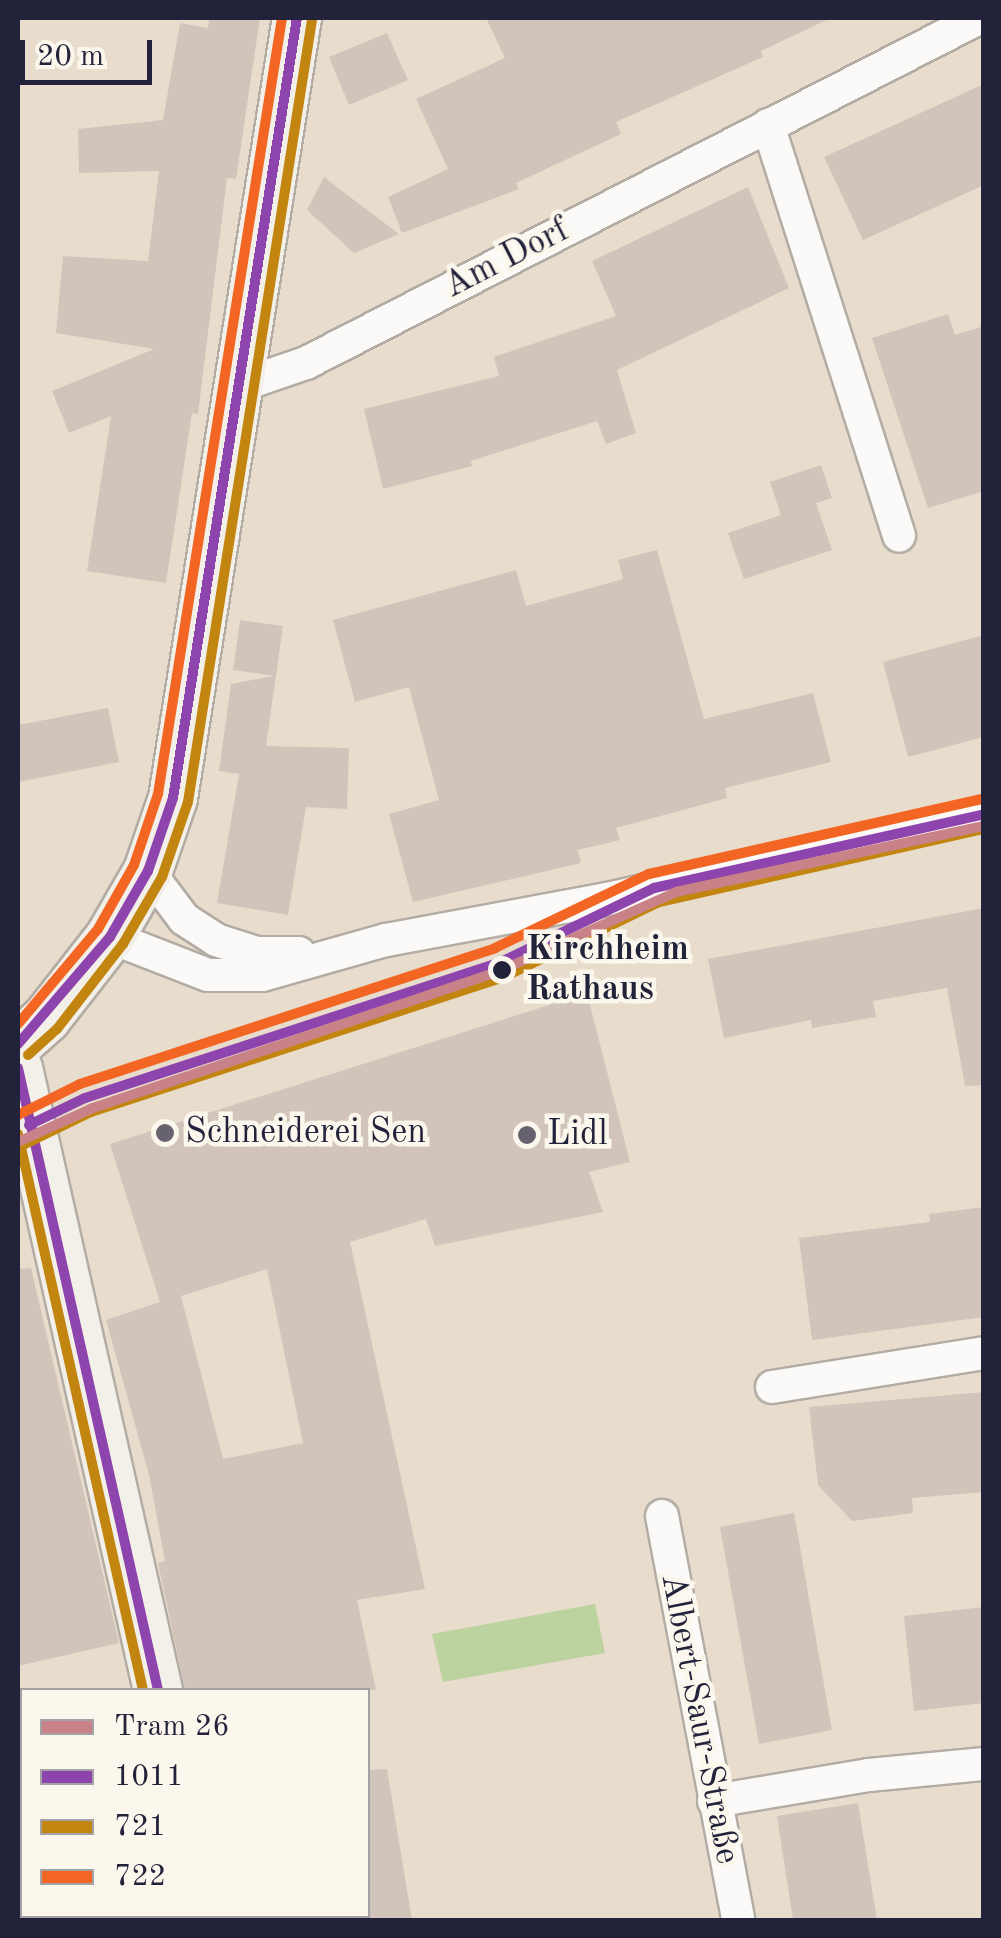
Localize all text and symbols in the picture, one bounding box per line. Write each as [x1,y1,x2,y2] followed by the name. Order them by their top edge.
[25,20,158,82] scale bar
[37,42,104,72] text: 20 m
[437,210,577,308] street label: Am Dorf
[526,929,689,1011] place label: Kirchheim Rathaus
[487,955,517,985] marker: Kirchheim Rathaus
[185,1112,426,1154] place label: Schneiderei Sen
[547,1114,608,1156] place label: Lidl
[154,1122,176,1144] marker: Schneiderei Sen
[516,1124,538,1146] marker: Lidl
[650,1570,748,1868] street label: Albert-Saur-Straße
[20,1688,370,1918] legend
[114,1712,230,1742] text: Tram 26
[114,1762,184,1792] text: 1011
[114,1812,166,1842] text: 721
[114,1862,166,1892] text: 722

